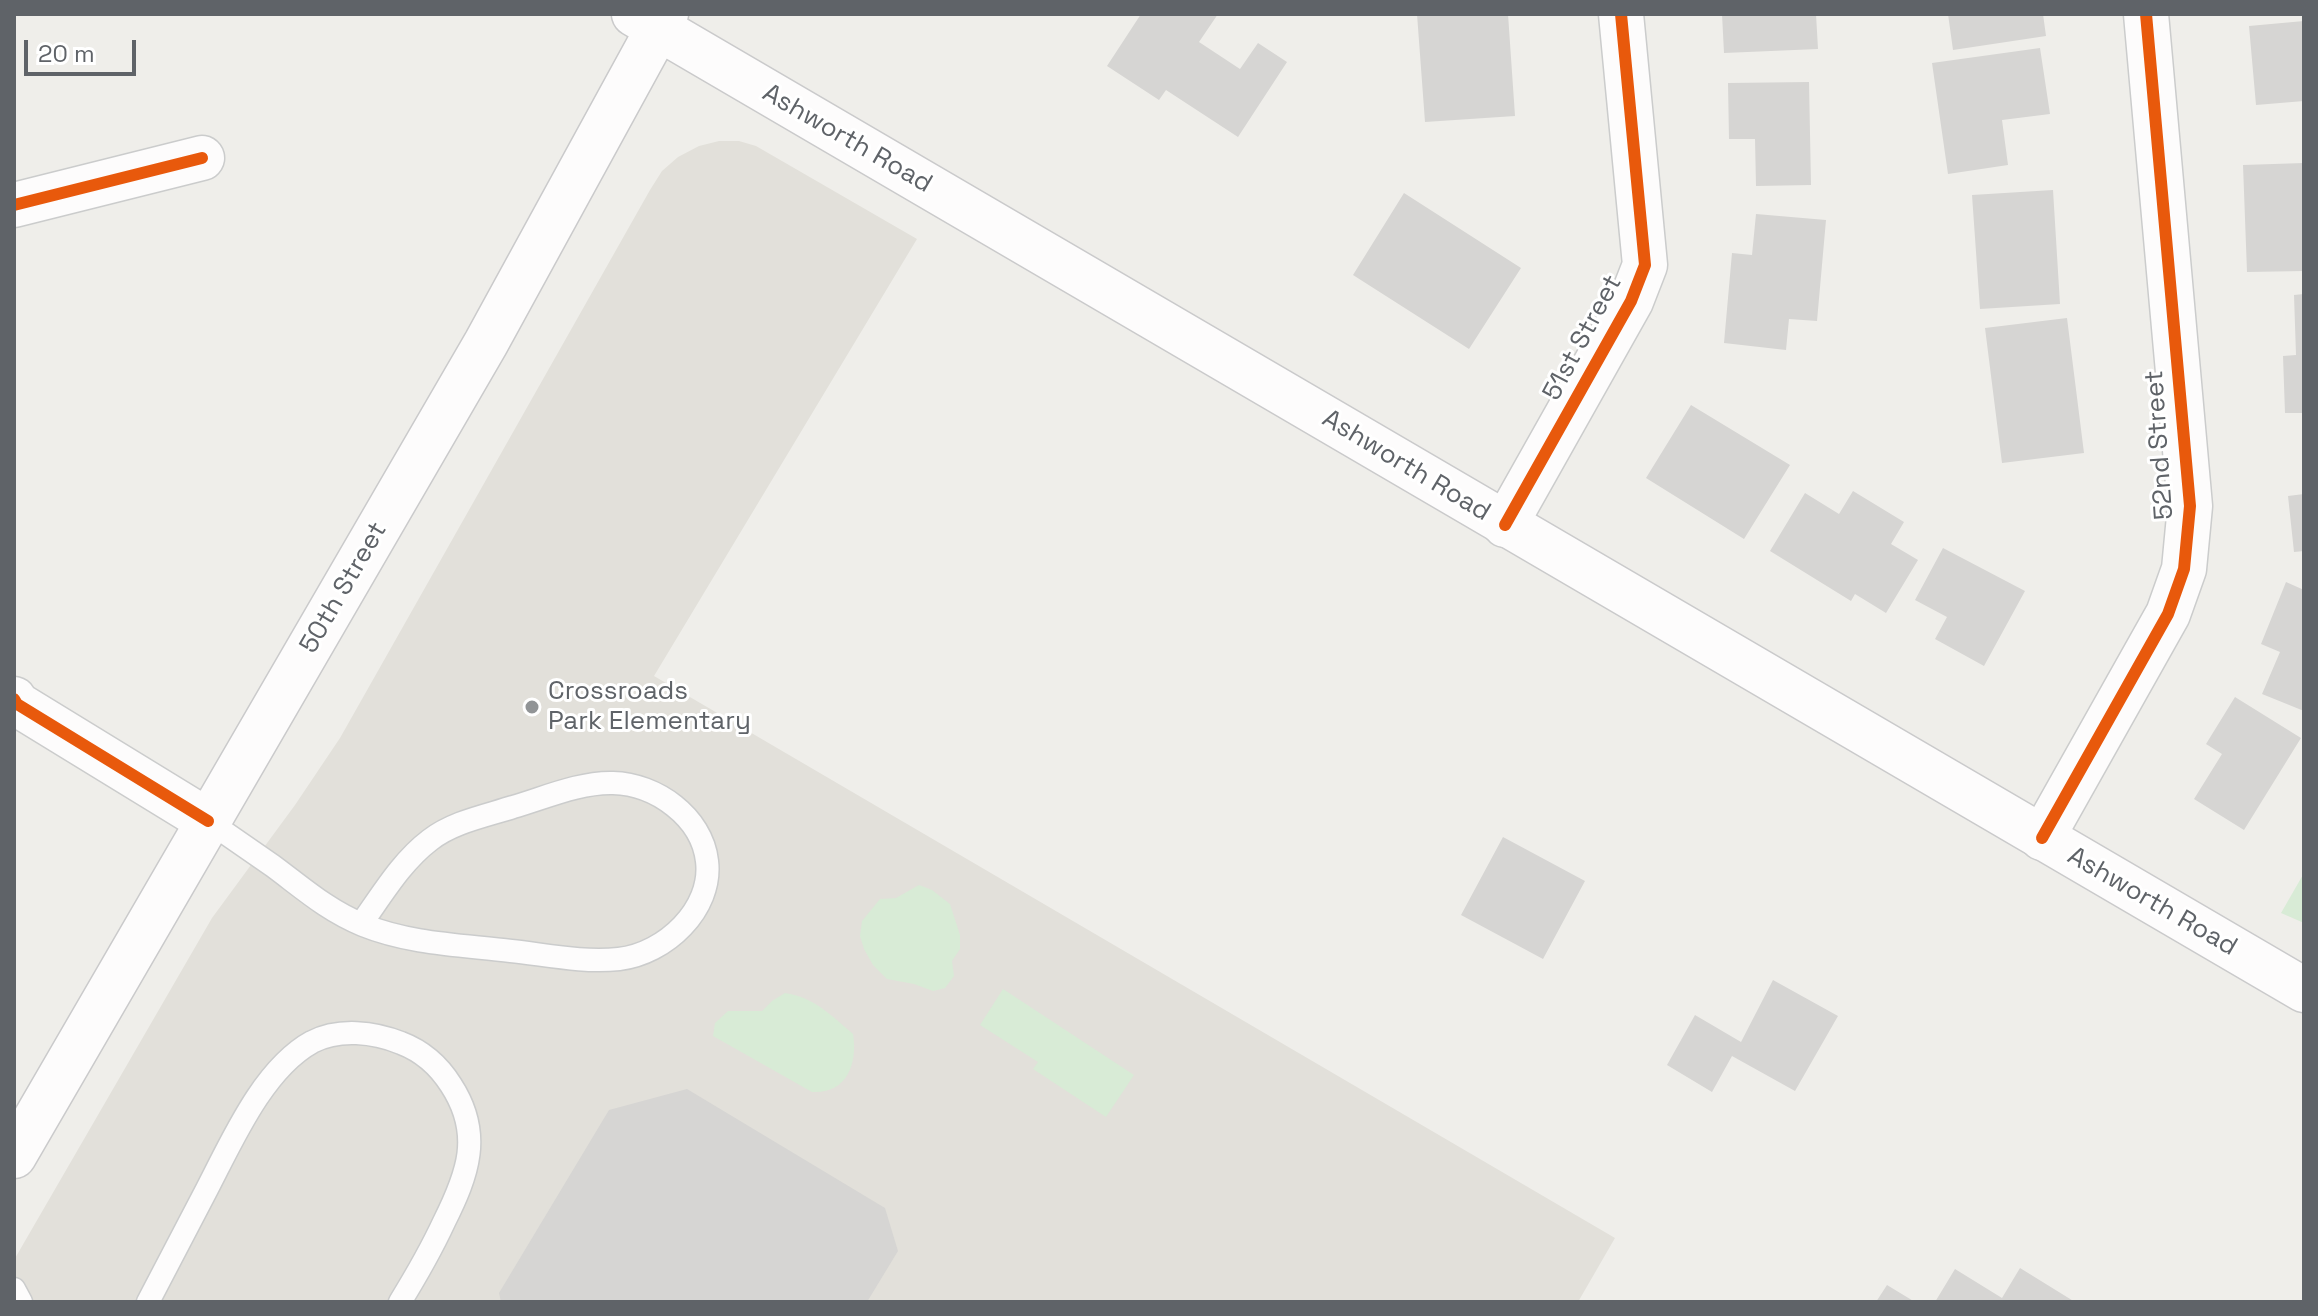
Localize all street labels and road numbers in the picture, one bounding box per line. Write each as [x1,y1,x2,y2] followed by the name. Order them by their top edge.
[757,78,937,200] street label: Ashworth Road
[1537,270,1629,406] street label: 51st Street
[2139,369,2181,521] street label: 52nd Street
[1316,404,1496,528] street label: Ashworth Road
[294,517,394,659] street label: 50th Street
[2062,841,2242,963] street label: Ashworth Road

